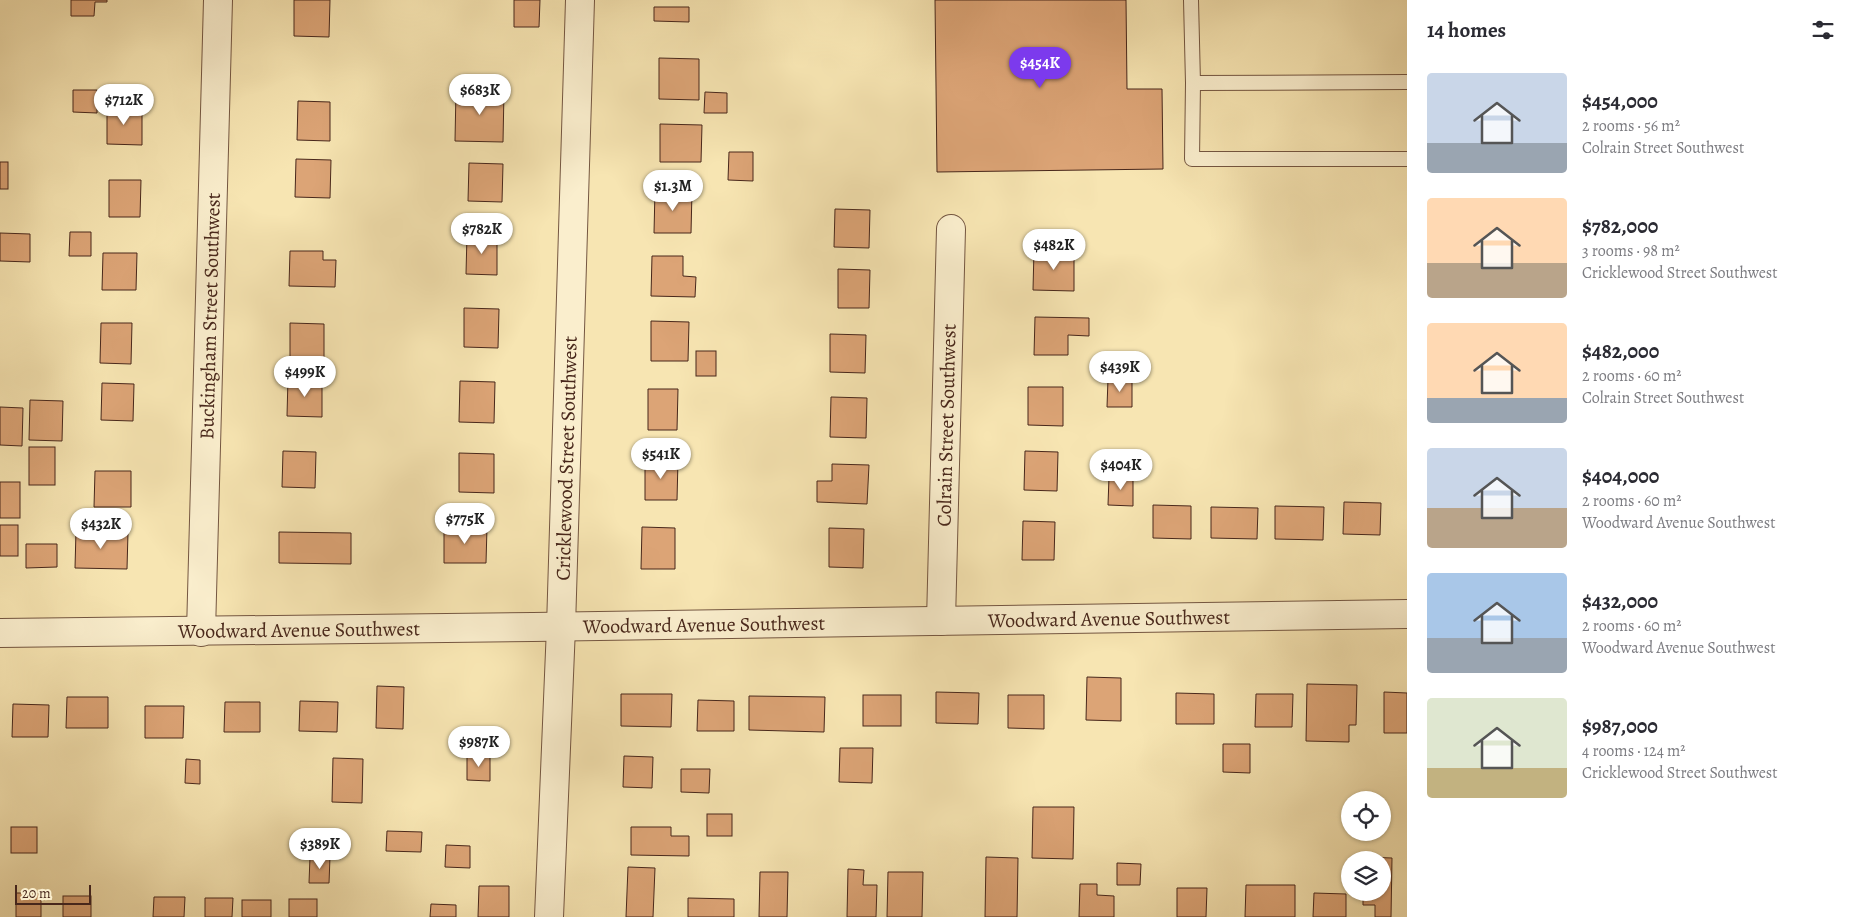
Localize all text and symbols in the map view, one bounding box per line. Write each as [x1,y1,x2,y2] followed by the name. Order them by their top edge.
[1427,16,1506,44] text: 14 homes
[1809,16,1837,44] icon: filters
[1005,46,1075,89] pin: $454K
[1020,52,1060,74] text: $454K
[445,74,515,116] pin: $683K
[460,79,500,101] text: $683K
[89,84,159,126] pin: $712K
[1582,87,1658,115] text: $454,000
[105,89,143,111] text: $712K
[1467,93,1527,153] icon: home
[1582,115,1680,137] text: 2 rooms · 56 m²
[1582,137,1744,159] text: Colrain Street Southwest
[638,170,708,212] pin: $1.3M
[654,175,692,197] text: $1.3M
[193,192,226,440] street label: Buckingham Street Southwest
[447,212,517,255] pin: $782K
[1582,212,1658,240] text: $782,000
[462,218,502,240] text: $782K
[1467,218,1527,278] icon: home
[1019,228,1089,271] pin: $482K
[1034,234,1074,256] text: $482K
[1582,240,1680,262] text: 3 rooms · 98 m²
[1582,262,1778,284] text: Cricklewood Street Southwest
[930,323,962,527] street label: Colrain Street Southwest
[549,335,583,581] street label: Cricklewood Street Southwest
[1582,337,1659,365] text: $482,000
[1467,343,1527,403] icon: home
[1085,350,1155,393] pin: $439K
[270,356,340,398] pin: $499K
[1100,356,1140,378] text: $439K
[285,361,325,383] text: $499K
[1582,365,1682,387] text: 2 rooms · 60 m²
[1582,387,1744,409] text: Colrain Street Southwest
[626,438,696,480] pin: $541K
[642,443,680,465] text: $541K
[1086,448,1156,491] pin: $404K
[1100,454,1142,476] text: $404K
[1582,462,1659,490] text: $404,000
[1467,468,1527,528] icon: home
[1582,490,1682,512] text: 2 rooms · 60 m²
[430,502,500,545] pin: $775K
[66,508,136,550] pin: $432K
[446,508,484,530] text: $775K
[1582,512,1775,534] text: Woodward Avenue Southwest
[81,513,121,535] text: $432K
[1582,587,1658,615] text: $432,000
[1467,593,1527,653] icon: home
[987,603,1230,634] street label: Woodward Avenue Southwest
[582,609,826,640] street label: Woodward Avenue Southwest
[177,615,421,645] street label: Woodward Avenue Southwest
[1582,615,1682,637] text: 2 rooms · 60 m²
[1582,637,1775,659] text: Woodward Avenue Southwest
[1582,712,1658,740] text: $987,000
[1467,718,1527,778] icon: home
[444,726,514,768] pin: $987K
[459,731,499,753] text: $987K
[1582,740,1686,762] text: 4 rooms · 124 m²
[1582,762,1778,784] text: Cricklewood Street Southwest
[1341,791,1391,901] map controls
[1341,791,1391,841] button: locate
[285,828,355,870] pin: $389K
[300,833,340,855] text: $389K
[1341,851,1391,901] button: layers
[15,882,91,905] scale bar
[22,884,51,903] text: 20 m

